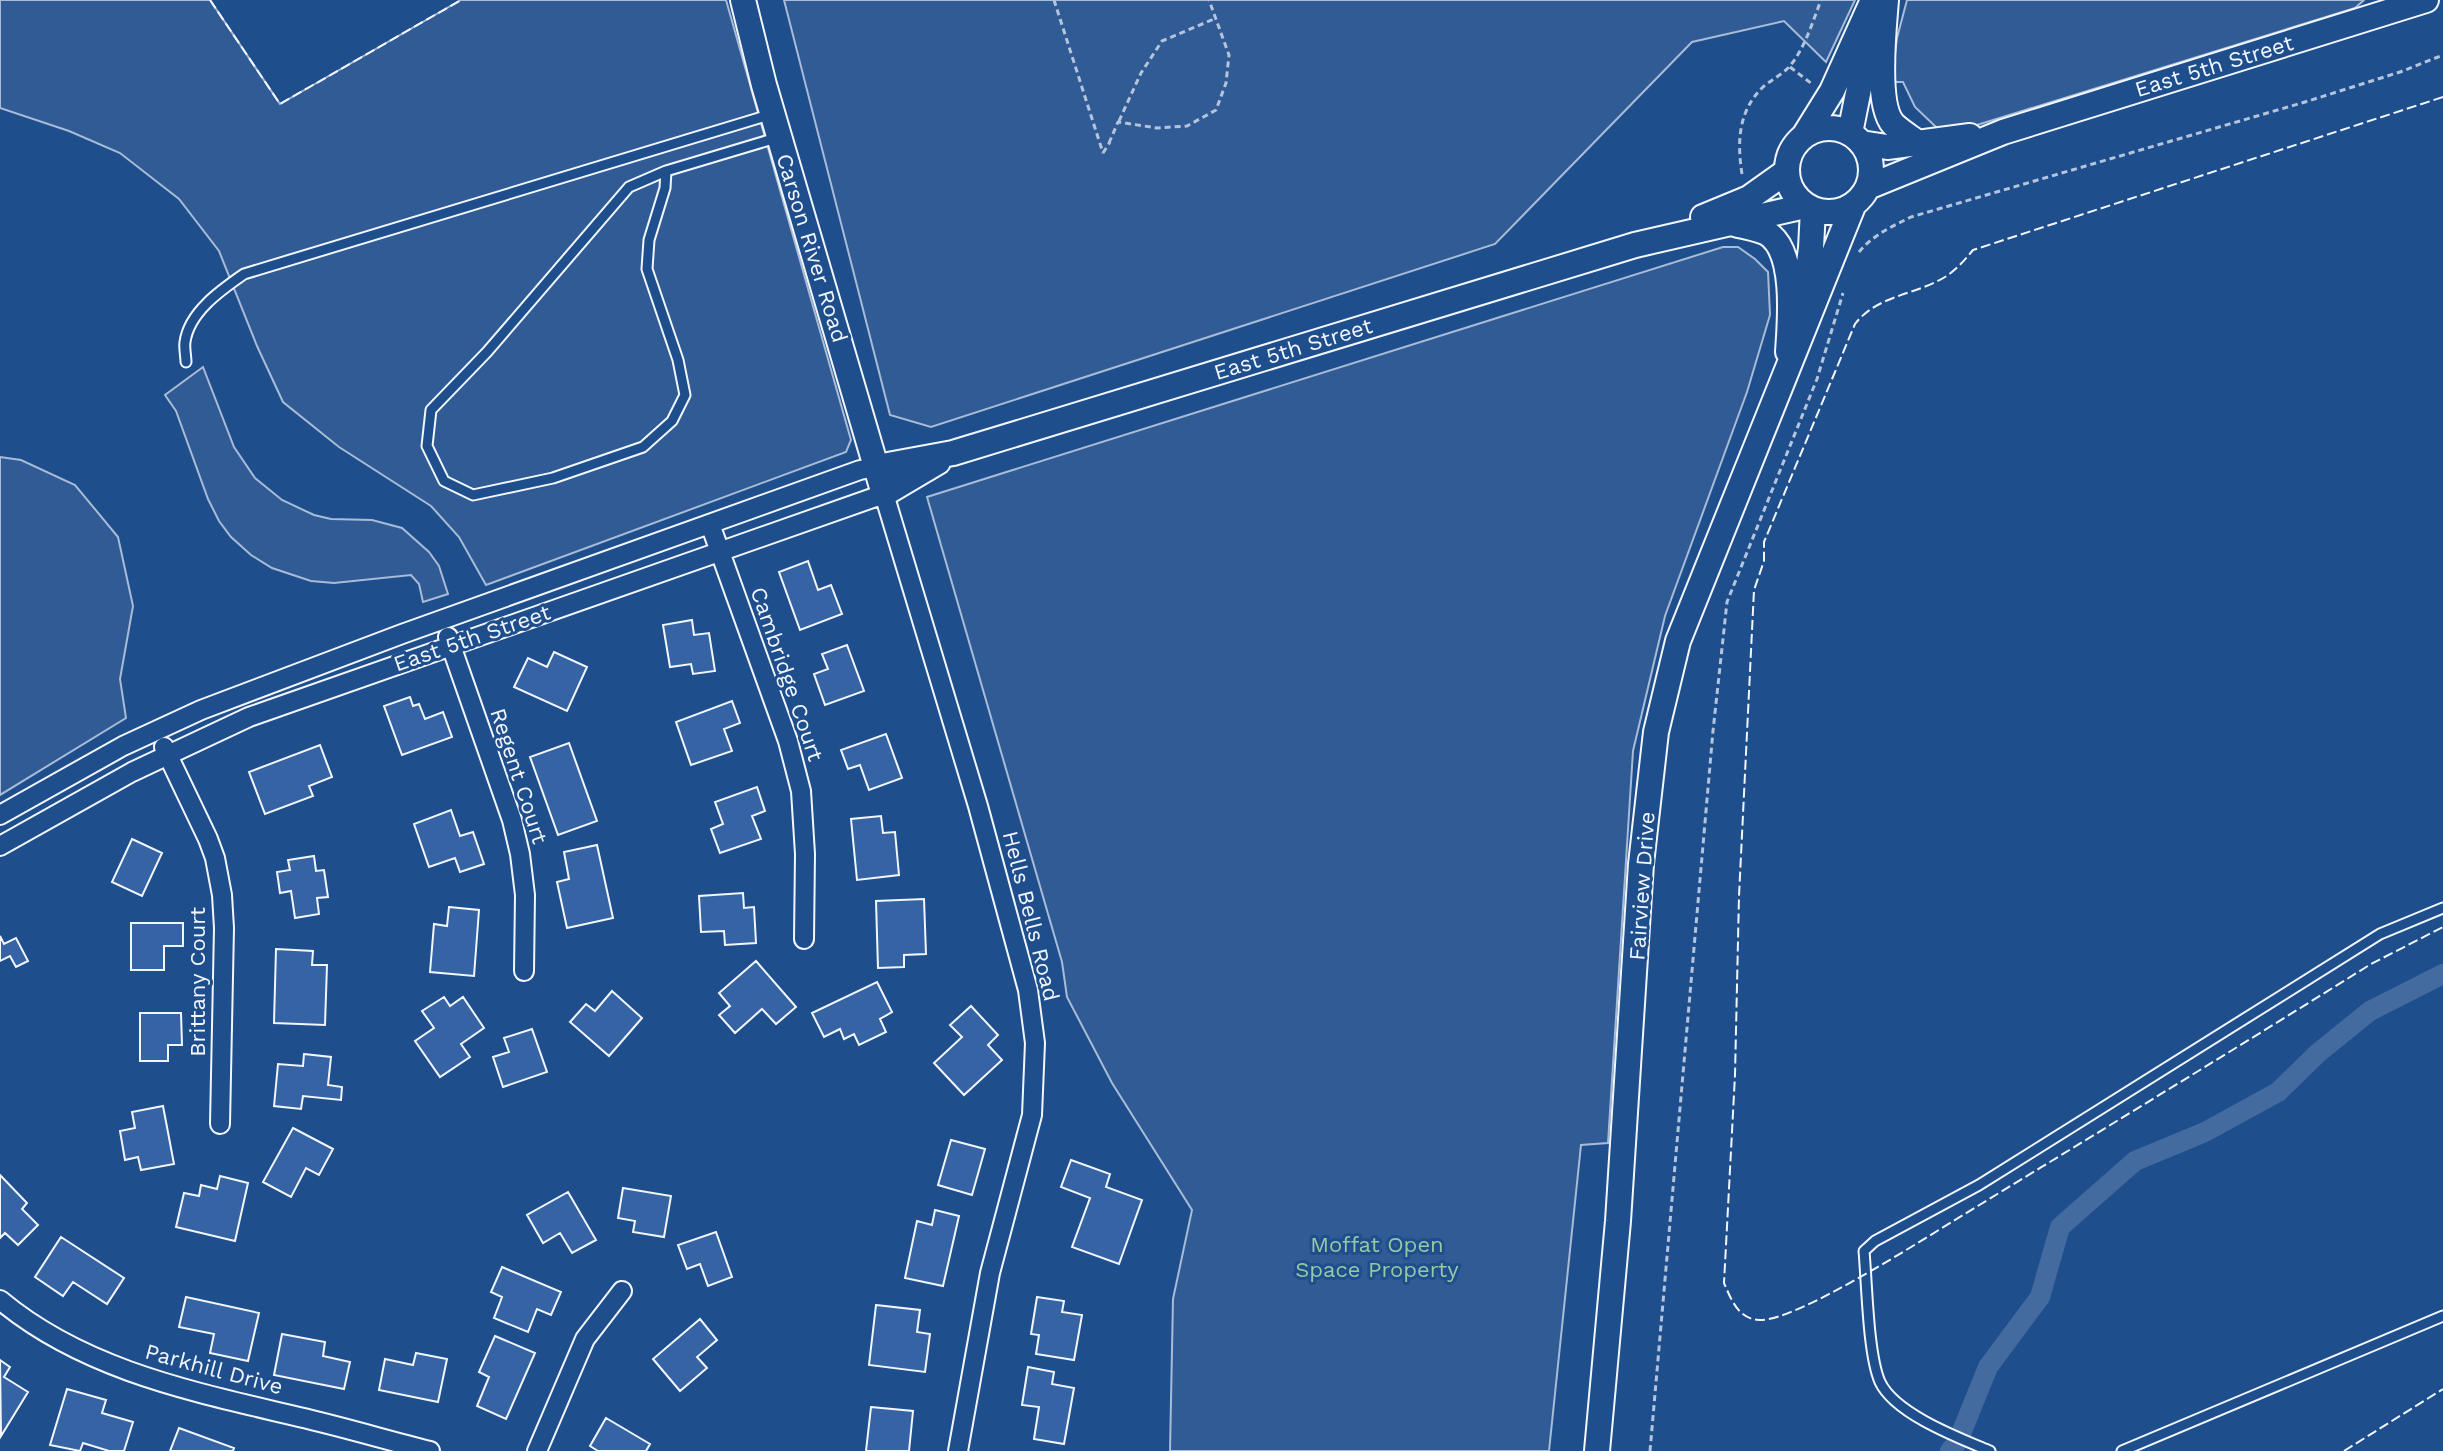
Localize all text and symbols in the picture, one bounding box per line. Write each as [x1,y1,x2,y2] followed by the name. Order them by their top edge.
[2132,30,2296,102] street label: East 5th Street
[771,151,853,345] street label: Carson River Road
[1211,313,1375,385] street label: East 5th Street
[746,584,828,764] street label: Cambridge Court
[390,599,554,677] street label: East 5th Street
[485,705,553,847] street label: Regent Court
[1624,811,1660,961] street label: Fairview Drive
[998,828,1064,1004] street label: Hells Bells Road
[185,907,210,1057] street label: Brittany Court
[1295,1232,1459,1282] park label: Moffat Open Space Property
[142,1339,286,1399] street label: Parkhill Drive

